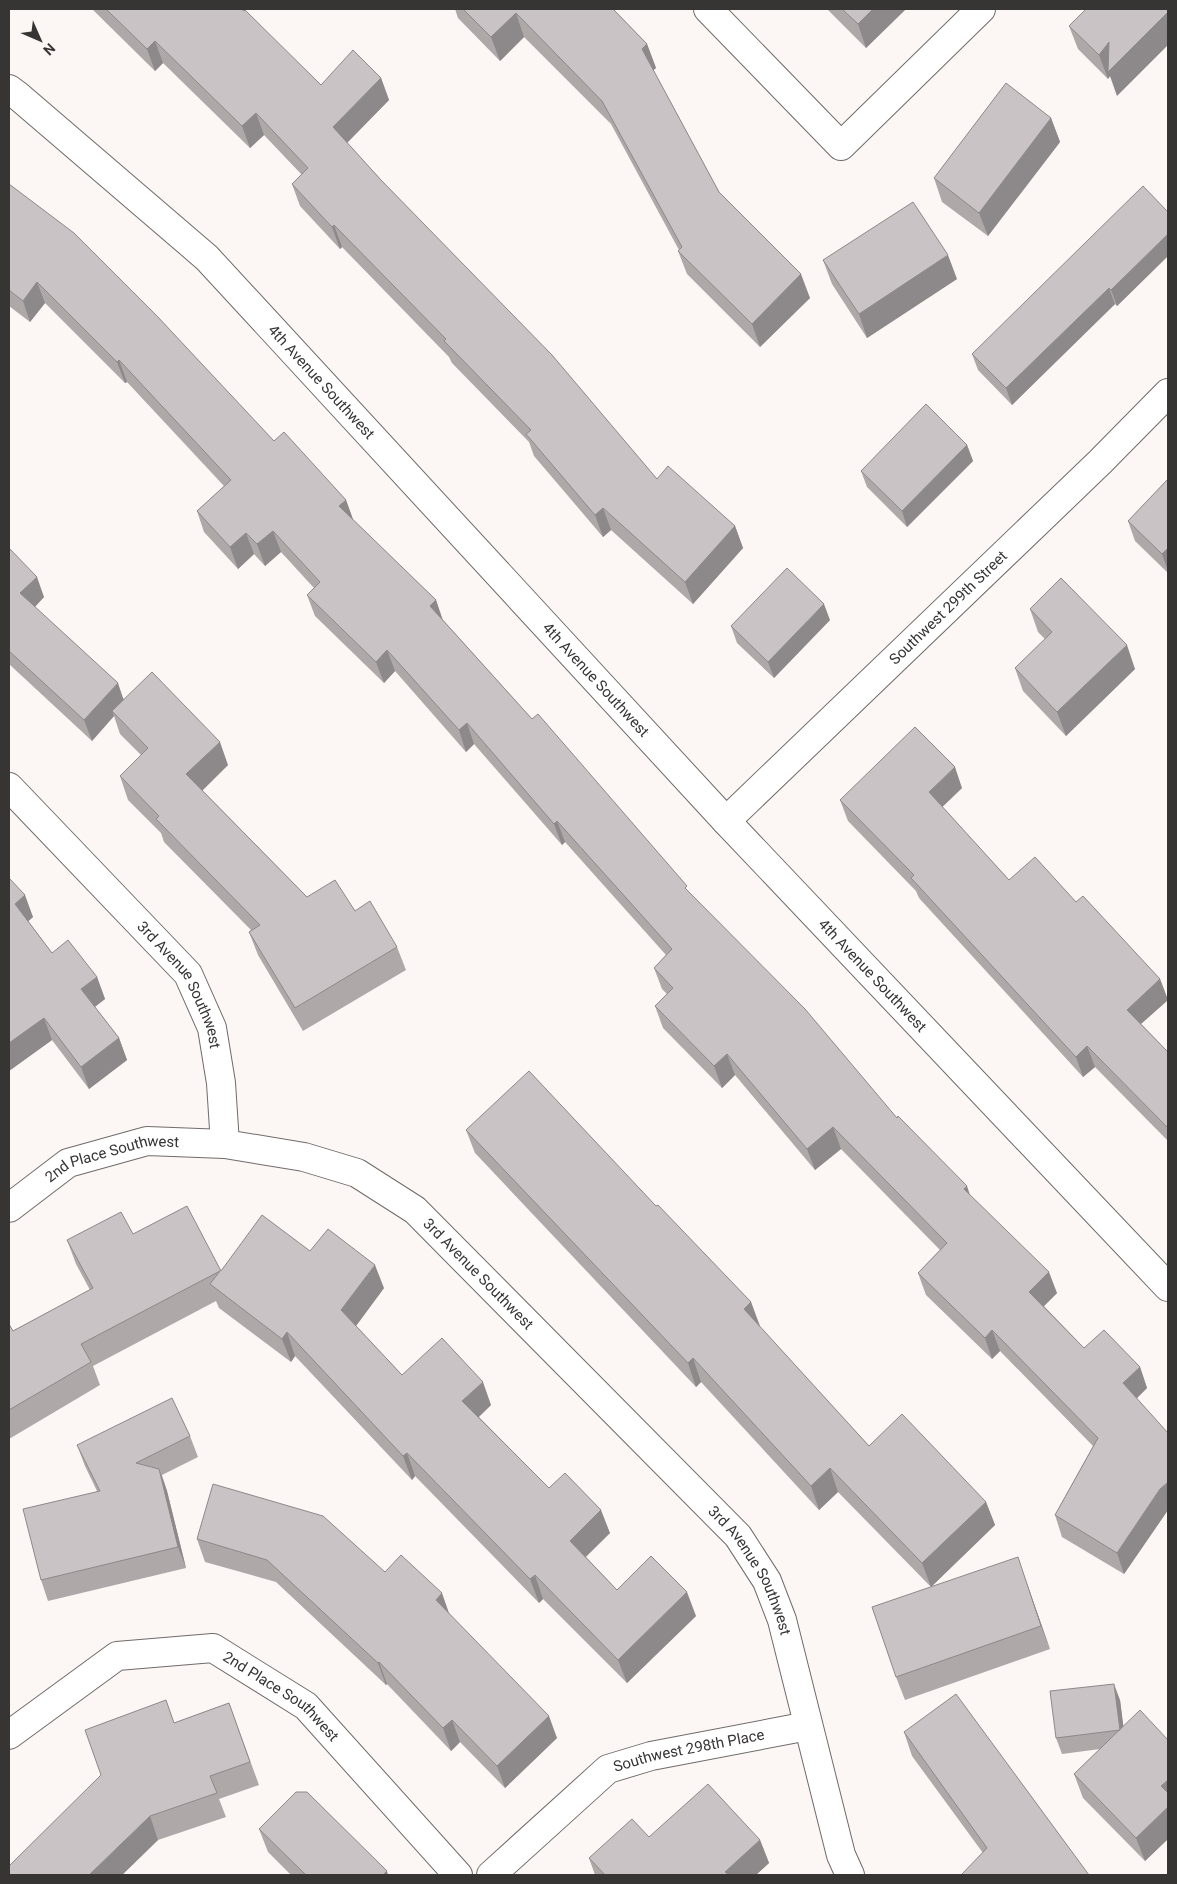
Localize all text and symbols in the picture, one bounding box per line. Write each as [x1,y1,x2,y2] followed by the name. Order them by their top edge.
[15,15,65,65] north arrow
[40,40,58,58] text: N
[264,321,379,443] street label: 4th Avenue Southwest
[886,547,1011,668] street label: Southwest 299th Street
[539,619,653,741] street label: 4th Avenue Southwest
[815,915,930,1036] street label: 4th Avenue Southwest
[133,918,224,1050] street label: 3rd Avenue Southwest
[41,1132,180,1186] street label: 2nd Place Southwest
[419,1215,537,1333] street label: 3rd Avenue Southwest
[704,1502,794,1637] street label: 3rd Avenue Southwest
[220,1648,343,1745] street label: 2nd Place Southwest
[611,1726,766,1776] street label: Southwest 298th Place

